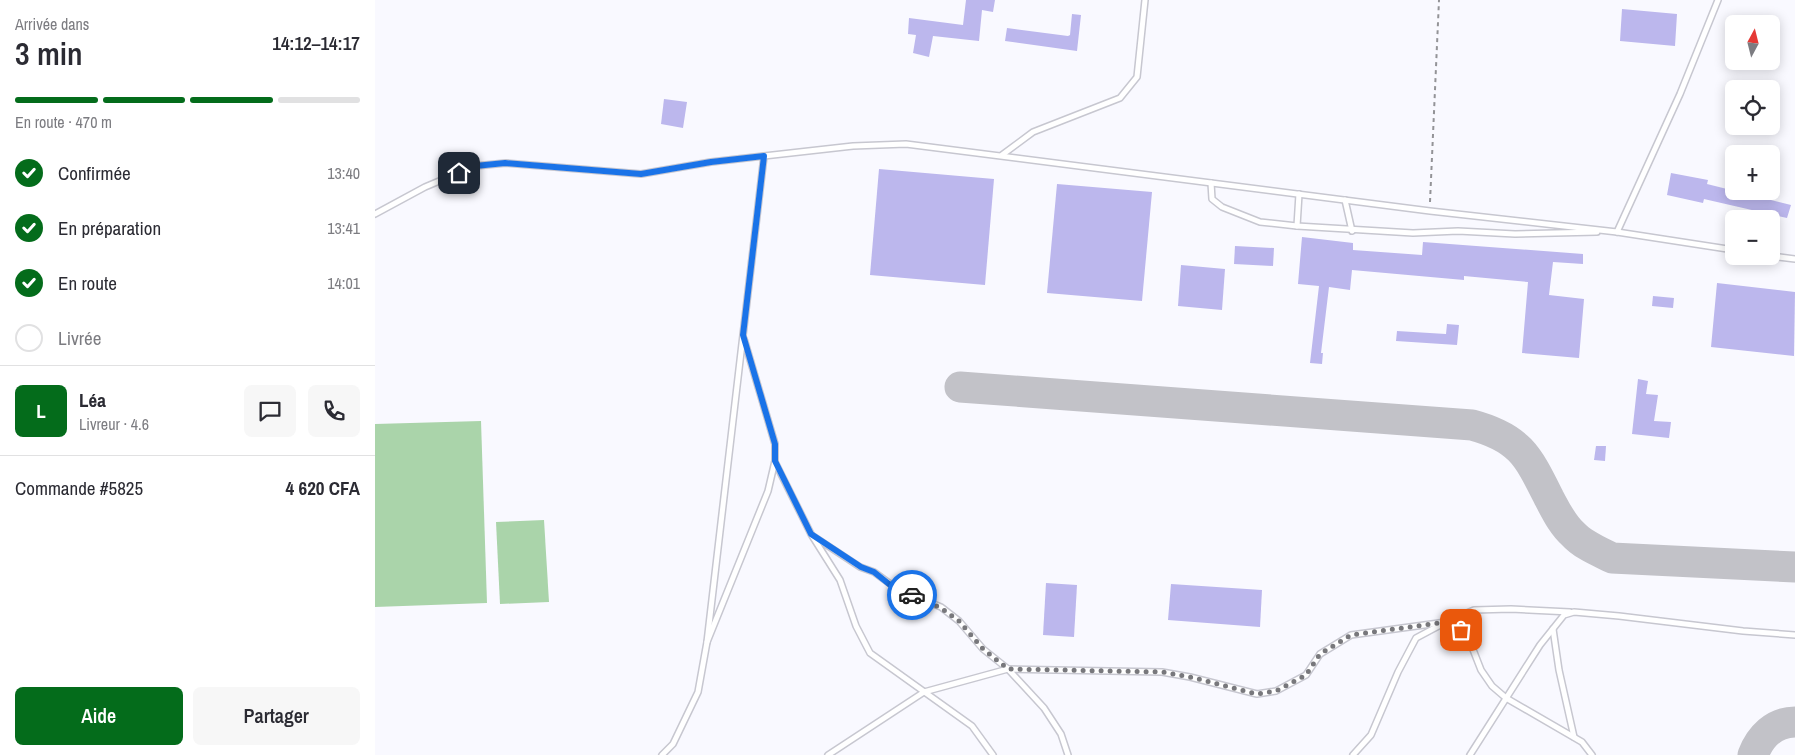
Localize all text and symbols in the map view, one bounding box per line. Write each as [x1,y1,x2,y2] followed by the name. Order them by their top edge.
[15,13,89,35] text: Arrivée dans
[1725,15,1780,70] north arrow
[1725,15,1780,265] map controls
[272,30,360,56] text: 14:12–14:17
[15,32,83,75] text: 3 min
[1725,80,1780,135] button: locate
[15,111,112,133] text: En route · 470 m
[1725,145,1780,200] button: +
[438,152,480,194] pin
[15,159,43,187] icon: check
[445,159,473,187] icon: home
[58,160,131,186] text: Confirmée
[327,162,360,184] text: 13:40
[1725,210,1780,265] button: −
[15,214,43,242] icon: check
[58,215,161,241] text: En préparation
[327,217,360,239] text: 13:41
[15,269,43,297] icon: check
[58,270,117,296] text: En route
[327,272,360,294] text: 14:01
[58,325,101,351] text: Livrée
[244,385,296,437] button: chat
[308,385,360,437] button: phone
[79,387,106,413] text: Léa
[36,398,46,424] text: L
[79,413,149,435] text: Livreur · 4.6
[15,475,143,501] text: Commande #5825
[286,475,360,501] text: 4 620 CFA
[887,570,937,620] courier
[898,581,926,609] icon: car
[1440,609,1482,651] pin
[1447,616,1475,644] icon: bag
[15,687,183,745] button: Aide
[193,687,360,745] button: Partager

